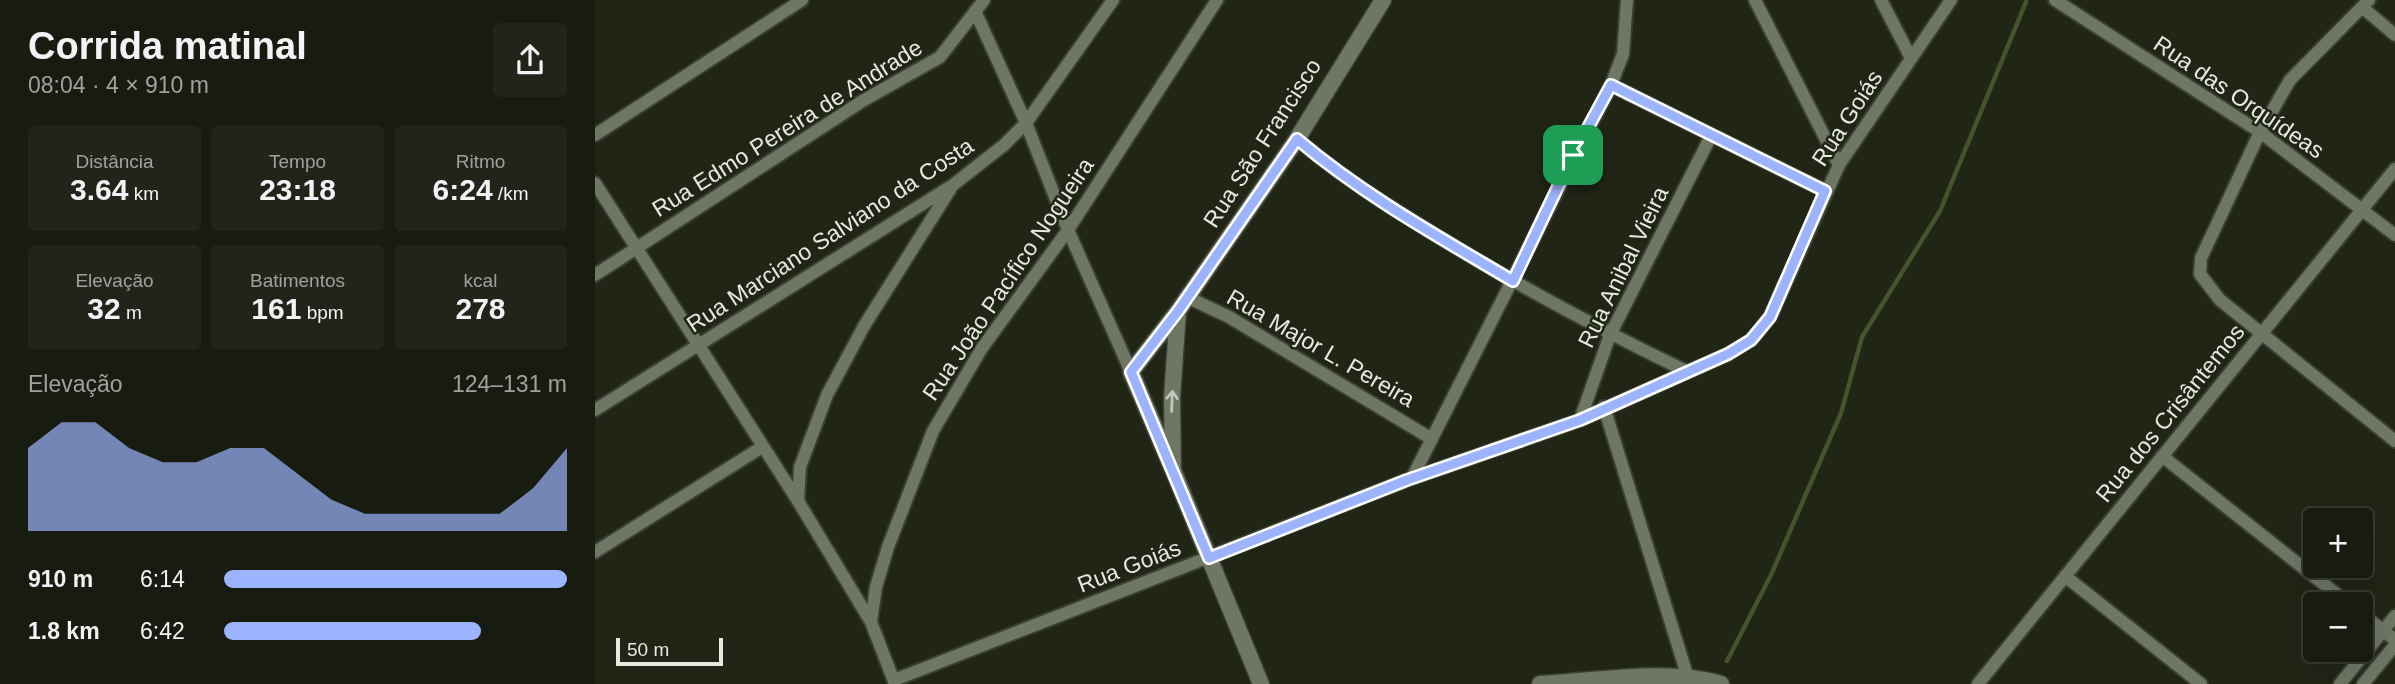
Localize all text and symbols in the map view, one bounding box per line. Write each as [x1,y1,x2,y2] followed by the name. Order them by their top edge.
[493,23,567,97] button: share
[28,25,307,67] text: Corrida matinal
[2149,30,2329,164] street label: Rua das Orquídeas
[647,34,927,222] street label: Rua Edmo Pereira de Andrade
[1198,54,1326,232] street label: Rua São Francisco
[1807,65,1887,171] street label: Rua Goiás
[28,72,209,98] text: 08:04 · 4 × 910 m
[1543,125,1603,185] pin
[682,132,978,337] street label: Rua Marciano Salviano da Costa
[1554,136,1592,174] icon: arrive
[75,151,154,172] text: Distância
[269,151,326,172] text: Tempo
[456,151,505,172] text: Ritmo
[917,153,1099,405] street label: Rua João Pacífico Nogueira
[70,173,128,206] text: 3.64
[259,173,336,206] text: 23:18
[433,173,493,206] text: 6:24
[1573,182,1673,352] street label: Rua Anibal Vieira
[128,183,159,204] text: km
[493,183,528,204] text: /km
[75,270,154,291] text: Elevação
[250,270,345,291] text: Batimentos
[464,270,497,291] text: kcal
[1223,284,1420,412] street label: Rua Major L. Pereira
[87,292,121,325] text: 32
[251,292,301,325] text: 161
[455,292,506,325] text: 278
[121,302,142,323] text: m
[301,302,344,323] text: bpm
[2090,319,2250,507] street label: Rua dos Crisântemos
[28,371,123,397] text: Elevação
[452,371,567,397] text: 124–131 m
[1165,390,1179,413] one-way arrow
[2303,508,2373,662] map controls
[2303,508,2373,578] button: +
[1074,534,1184,598] street label: Rua Goiás
[28,566,93,592] text: 910 m
[140,566,185,592] text: 6:14
[2303,592,2373,662] button: −
[28,618,100,644] text: 1.8 km
[140,618,185,644] text: 6:42
[616,635,723,667] scale bar
[627,639,669,660] text: 50 m

